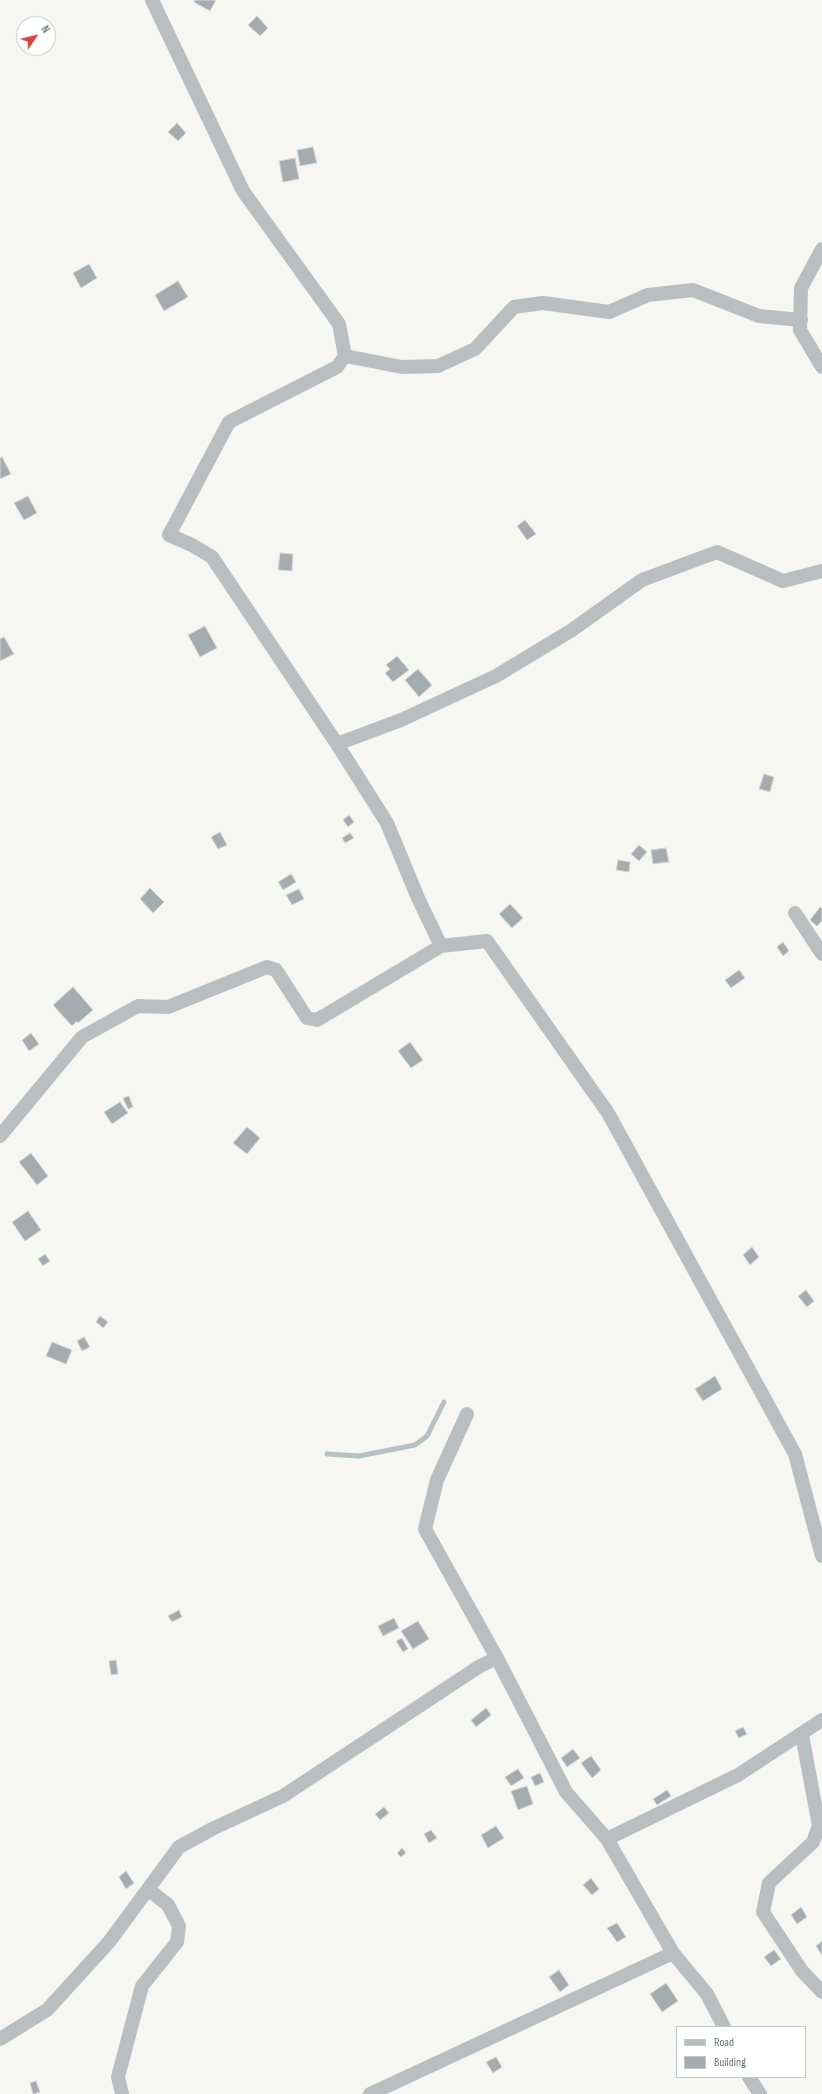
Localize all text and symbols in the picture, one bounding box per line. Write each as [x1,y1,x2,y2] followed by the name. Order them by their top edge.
[16,16,56,56] north arrow
[38,23,52,36] text: N
[676,2026,806,2078] legend
[714,2035,734,2050] text: Road
[714,2055,746,2070] text: Building

